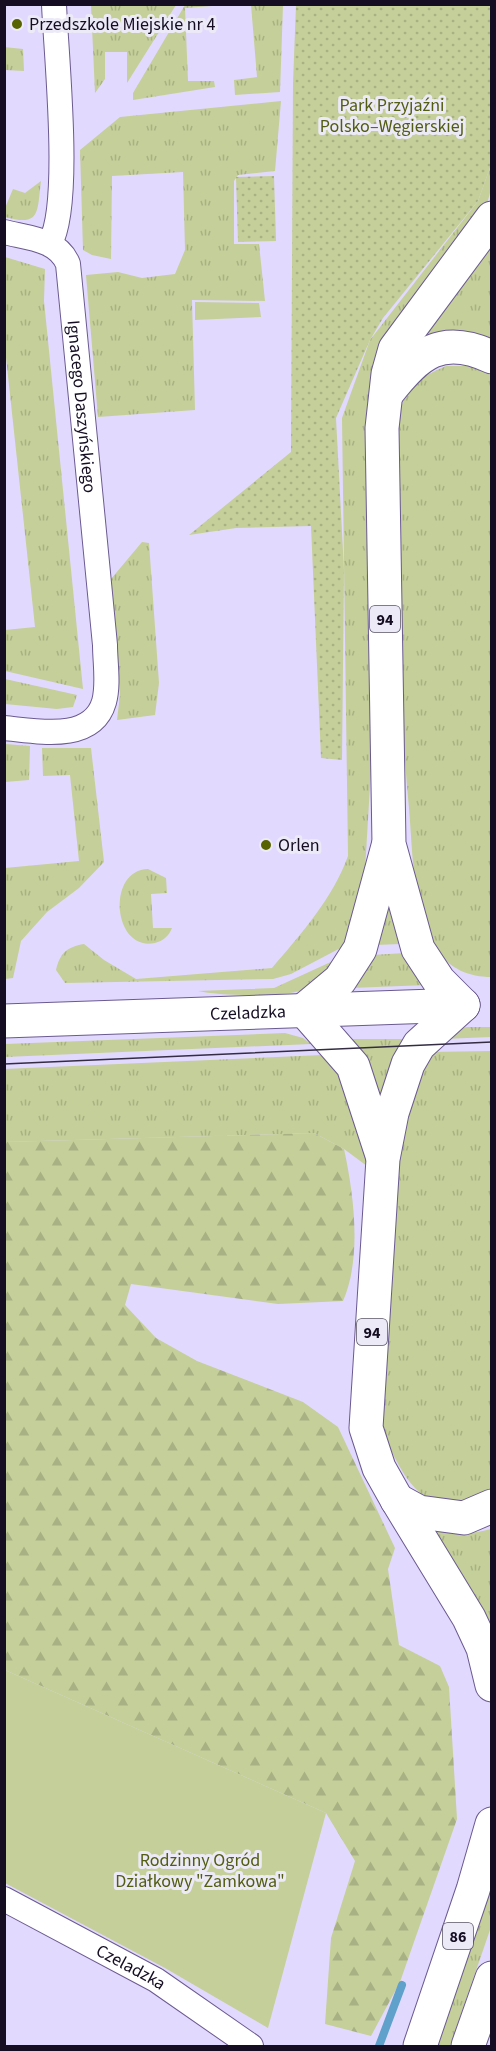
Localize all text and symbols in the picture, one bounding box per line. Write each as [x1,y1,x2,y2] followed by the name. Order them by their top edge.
[29,12,215,37] place label: Przedszkole Miejskie nr 4
[10,17,24,31] marker: Przedszkole Miejskie nr 4
[320,93,464,139] park label: Park Przyjaźni Polsko–Węgierskiej
[61,319,102,494] street label: Ignacego Daszyńskiego
[370,606,400,632] road number: 94
[278,833,320,858] place label: Orlen
[259,838,273,852] marker: Orlen
[210,999,286,1027] street label: Czeladzka
[357,1319,387,1345] road number: 94
[115,1848,285,1894] park label: Rodzinny Ogród Działkowy "Zamkowa"
[443,1923,473,1949] road number: 86
[92,1938,171,1996] street label: Czeladzka

